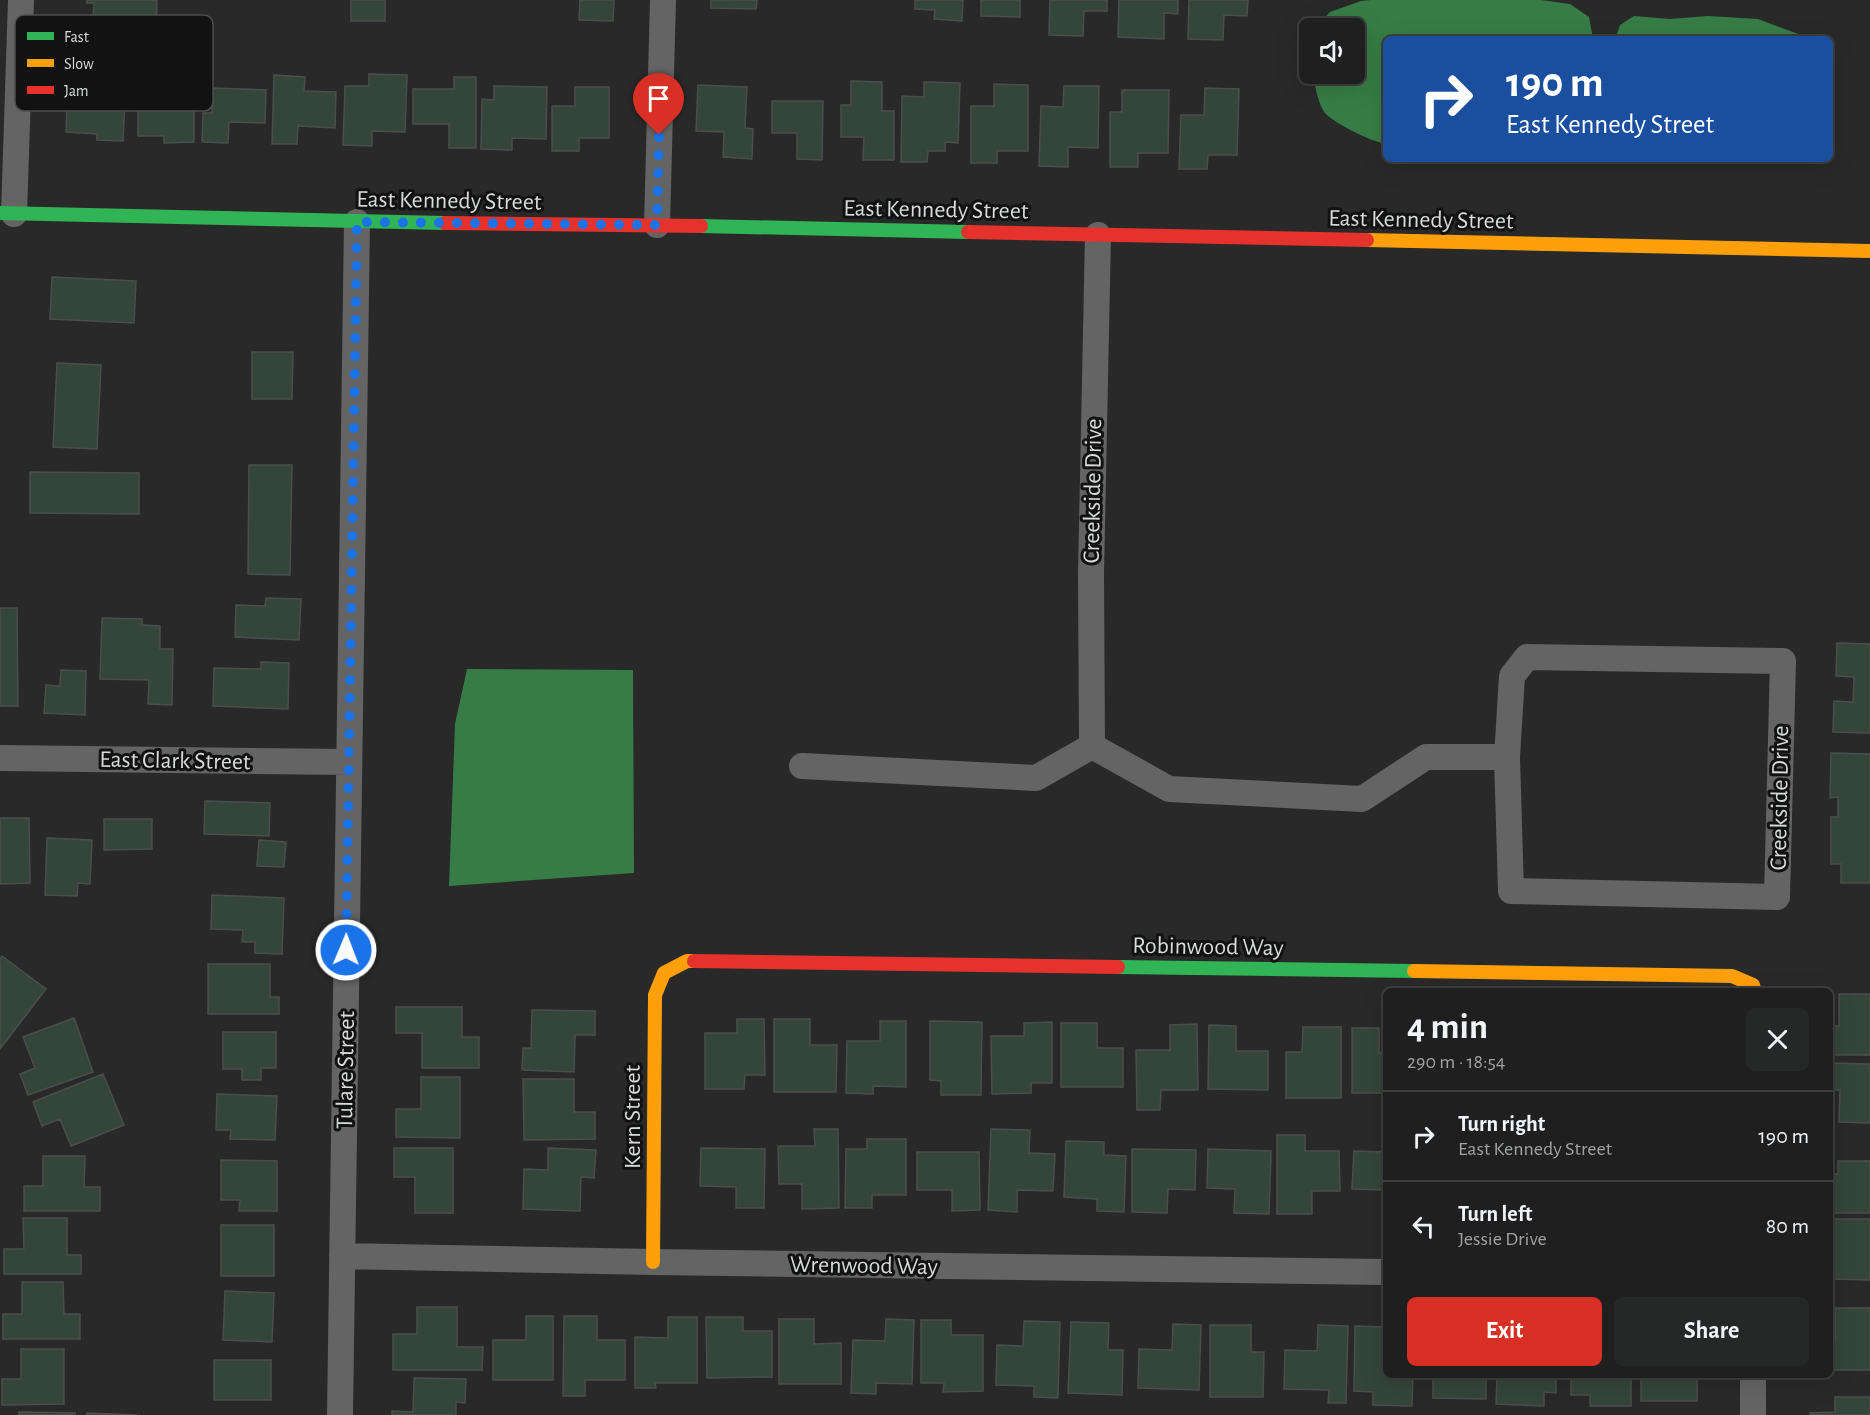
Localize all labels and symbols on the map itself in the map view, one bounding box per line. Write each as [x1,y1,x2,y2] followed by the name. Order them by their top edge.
[15,15,213,111] legend
[64,29,89,45] text: Fast
[64,56,94,72] text: Slow
[633,73,684,135] pin
[64,83,89,99] text: Jam
[356,187,542,215] street label: East Kennedy Street
[843,196,1029,224] street label: East Kennedy Street
[1328,206,1514,234] street label: East Kennedy Street
[1080,418,1106,564] street label: Creekside Drive
[1767,725,1793,871] street label: Creekside Drive
[99,748,251,774] street label: East Clark Street
[314,918,378,982] position arrow
[1132,934,1284,960] street label: Robinwood Way
[333,1010,359,1129] street label: Tulare Street
[621,1065,645,1169] street label: Kern Street
[790,1253,938,1279] street label: Wrenwood Way

